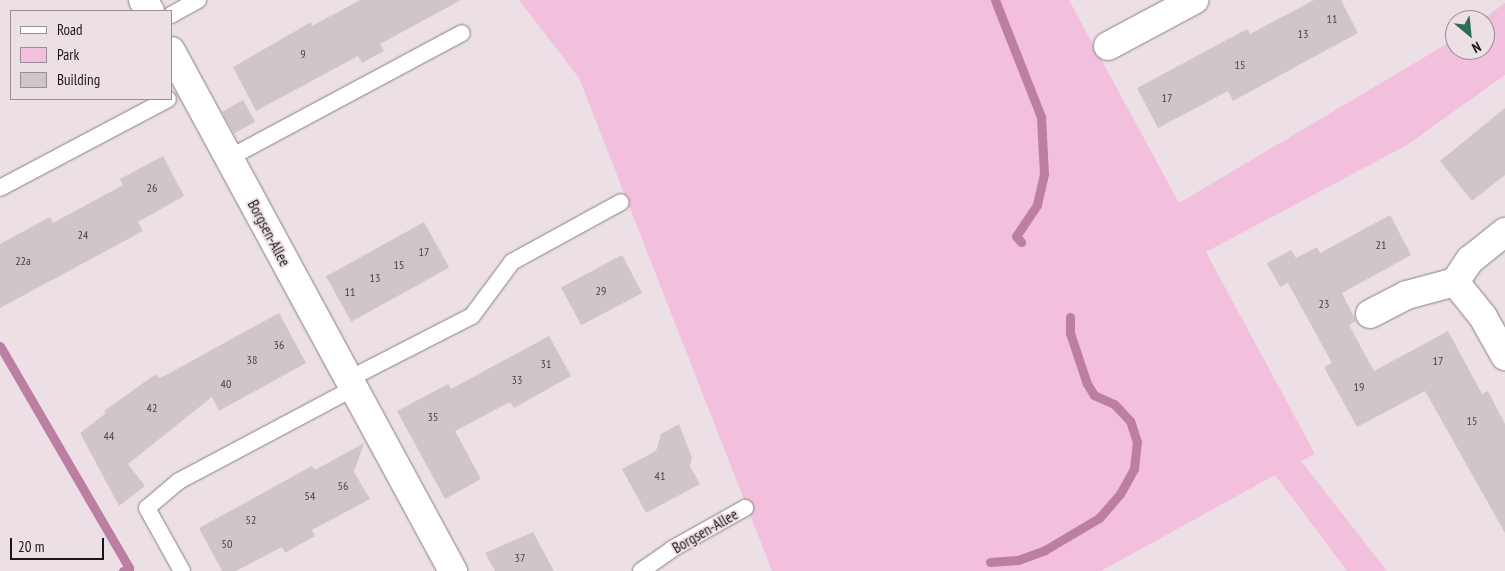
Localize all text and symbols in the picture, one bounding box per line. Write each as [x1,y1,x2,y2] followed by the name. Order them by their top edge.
[10,10,172,100] legend
[1445,10,1495,60] north arrow
[1327,12,1337,26] house number: 11
[57,20,83,39] text: Road
[1298,27,1308,41] house number: 13
[1469,38,1484,57] text: N
[57,45,79,64] text: Park
[300,47,306,61] house number: 9
[1235,58,1245,72] house number: 15
[57,70,100,89] text: Building
[1162,91,1172,105] house number: 17
[147,181,157,195] house number: 26
[244,197,294,269] street label: Borgsen-Allee
[78,228,88,242] house number: 24
[1376,238,1386,252] house number: 21
[419,245,429,259] house number: 17
[15,254,31,268] house number: 22a
[394,258,404,272] house number: 15
[370,271,380,285] house number: 13
[596,284,606,298] house number: 29
[345,285,355,299] house number: 11
[1319,297,1329,311] house number: 23
[274,338,284,352] house number: 36
[247,353,257,367] house number: 38
[1433,354,1443,368] house number: 17
[541,357,551,371] house number: 31
[512,373,522,387] house number: 33
[221,377,231,391] house number: 40
[1354,380,1364,394] house number: 19
[147,401,157,415] house number: 42
[428,410,438,424] house number: 35
[1467,414,1477,428] house number: 15
[104,429,114,443] house number: 44
[655,469,665,483] house number: 41
[338,479,348,493] house number: 56
[305,489,315,503] house number: 54
[669,505,741,557] street label: Borgsen-Allee
[246,513,256,527] house number: 52
[12,528,106,560] scale bar
[18,537,44,556] text: 20 m
[222,537,232,551] house number: 50
[515,551,525,565] house number: 37

